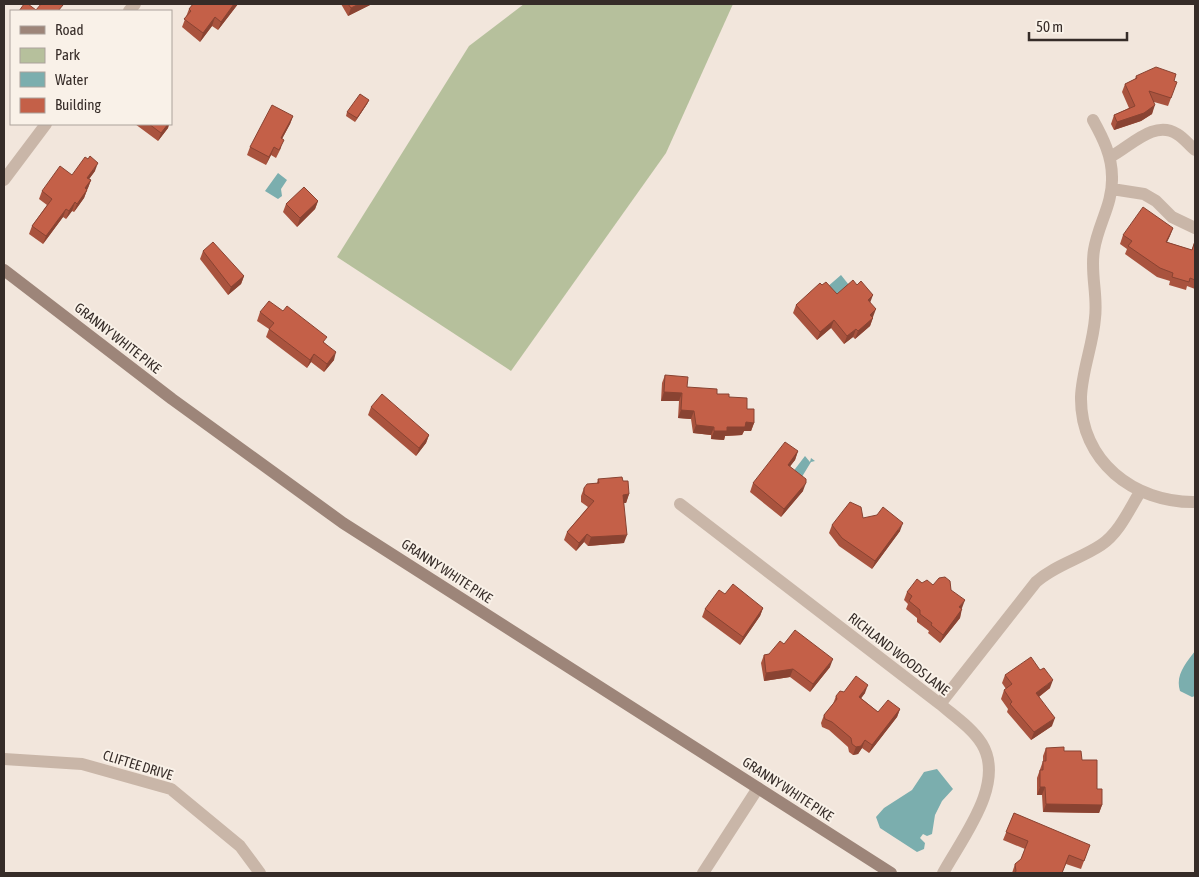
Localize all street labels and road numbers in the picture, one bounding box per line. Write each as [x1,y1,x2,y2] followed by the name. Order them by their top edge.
[72,299,164,377] street label: GRANNY WHITE PIKE
[399,536,495,606] street label: GRANNY WHITE PIKE
[845,610,953,698] street label: RICHLAND WOODS LANE
[101,747,175,783] street label: CLIFTEE DRIVE
[740,754,836,824] street label: GRANNY WHITE PIKE

